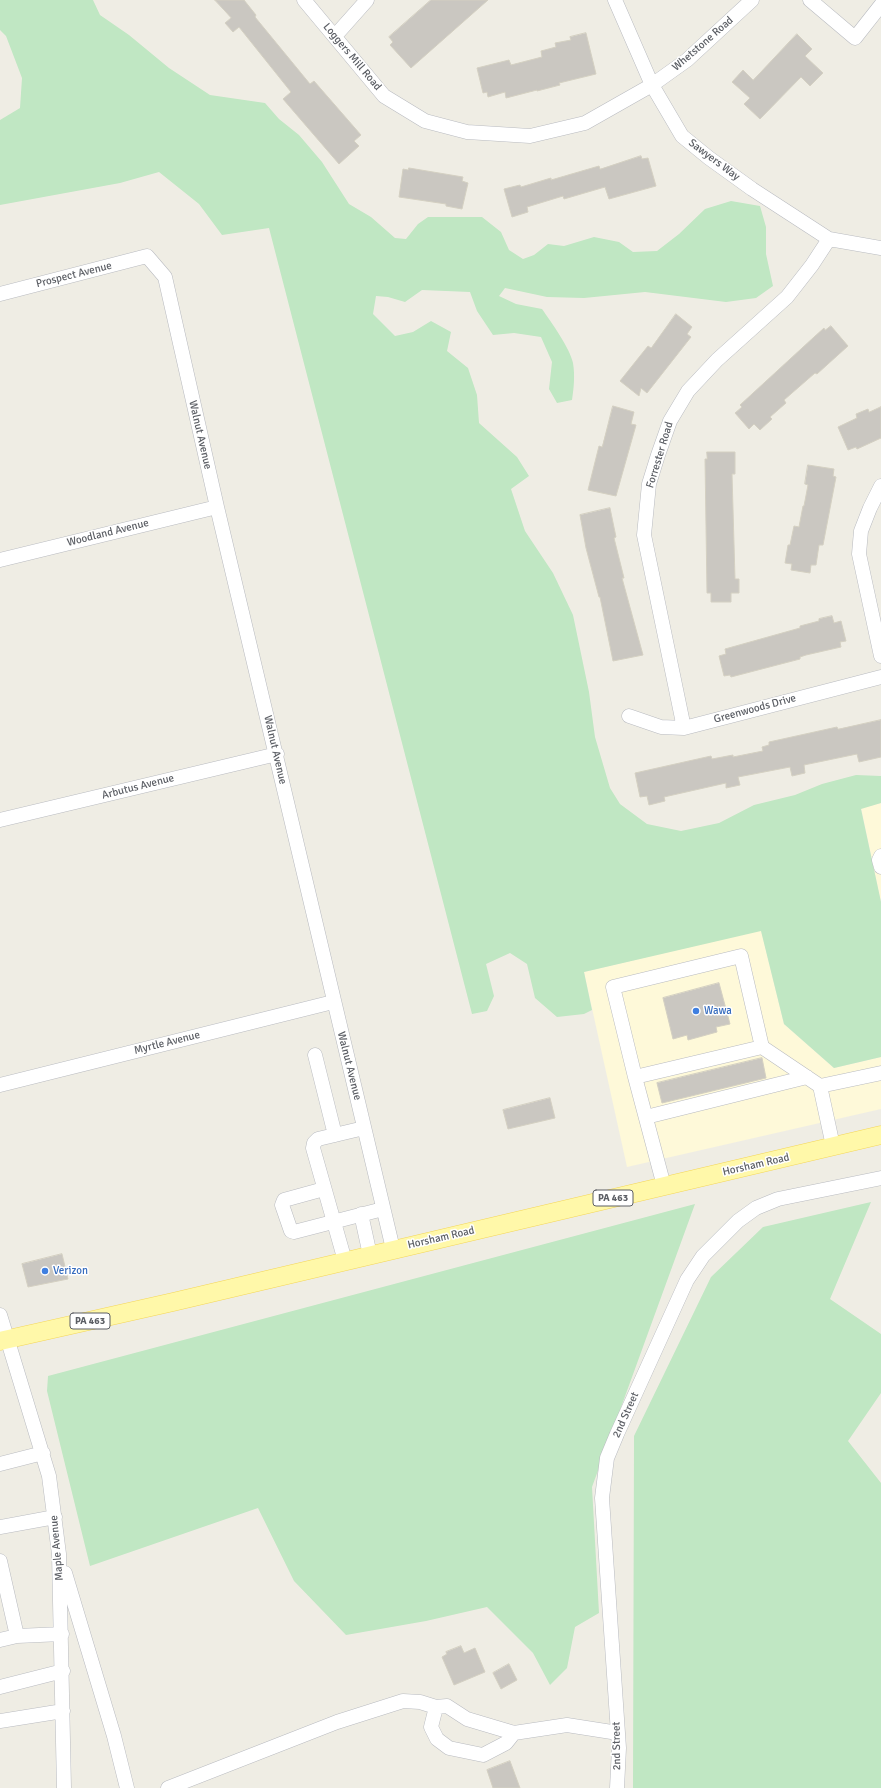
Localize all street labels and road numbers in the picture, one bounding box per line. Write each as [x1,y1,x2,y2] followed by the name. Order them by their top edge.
[670,14,736,74] street label: Whetstone Road
[320,21,384,93] street label: Loggers Mill Road
[686,136,742,184] street label: Sawyers Way
[35,259,113,291] street label: Prospect Avenue
[186,399,214,471] street label: Walnut Avenue
[644,420,676,490] street label: Forrester Road
[66,516,150,550] street label: Woodland Avenue
[712,692,798,726] street label: Greenwoods Drive
[261,714,289,786] street label: Walnut Avenue
[100,772,176,802] street label: Arbutus Avenue
[133,1028,201,1058] street label: Myrtle Avenue
[334,1030,364,1102] street label: Walnut Avenue
[721,1151,791,1179] street label: Horsham Road
[593,1190,633,1206] road number: PA 463
[406,1224,476,1252] street label: Horsham Road
[70,1313,110,1329] road number: PA 463
[610,1390,642,1440] street label: 2nd Street
[48,1515,66,1581] street label: Maple Avenue
[610,1721,624,1771] street label: 2nd Street

